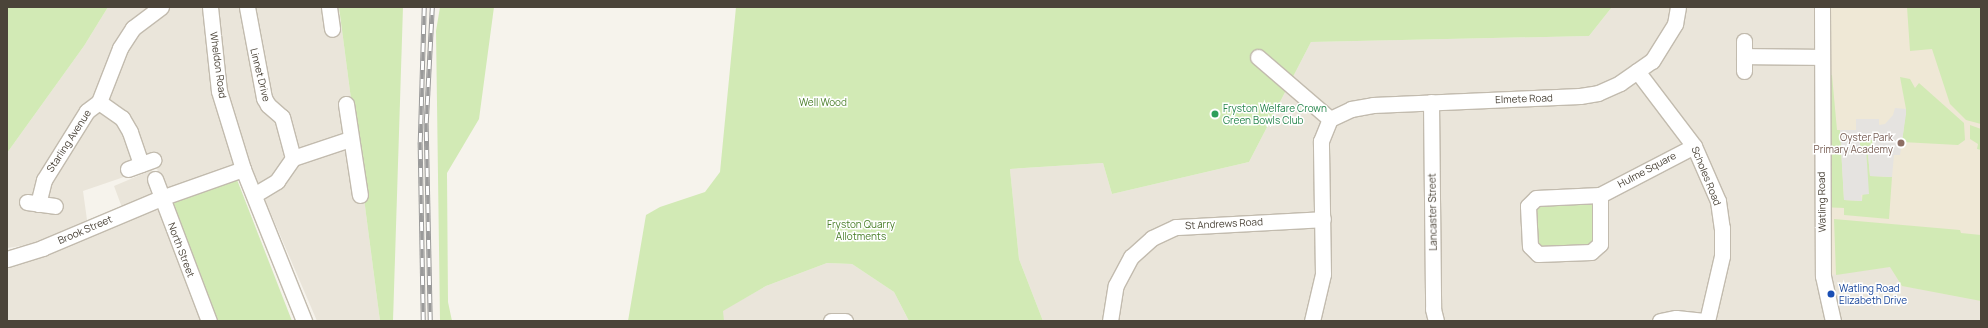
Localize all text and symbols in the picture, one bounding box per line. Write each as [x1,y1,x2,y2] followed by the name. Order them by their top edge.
[207,31,229,99] street label: Wheldon Road
[248,47,272,103] street label: Linnet Drive
[1495,92,1553,106] street label: Elmete Road
[799,97,847,109] park label: Well Wood
[1223,102,1327,126] place label: Fryston Welfare Crown Green Bowls Club
[44,108,94,174] street label: Starling Avenue
[1210,109,1220,119] marker: Fryston Welfare Crown Green Bowls Club
[1814,131,1893,154] place label: Oyster Park Primary Academy
[1896,138,1906,148] marker: Oyster Park Primary Academy
[1689,145,1723,207] street label: Scholes Road
[1616,150,1678,190] street label: Hulme Square
[1815,172,1829,232] street label: Watling Road
[1426,173,1440,251] street label: Lancaster Street
[56,213,114,247] street label: Brook Street
[1185,216,1263,232] street label: St Andrews Road
[827,218,895,242] park label: Fryston Quarry Allotments
[165,221,197,279] street label: North Street
[1839,282,1907,306] place label: Watling Road Elizabeth Drive
[1826,289,1836,299] marker: Watling Road Elizabeth Drive

